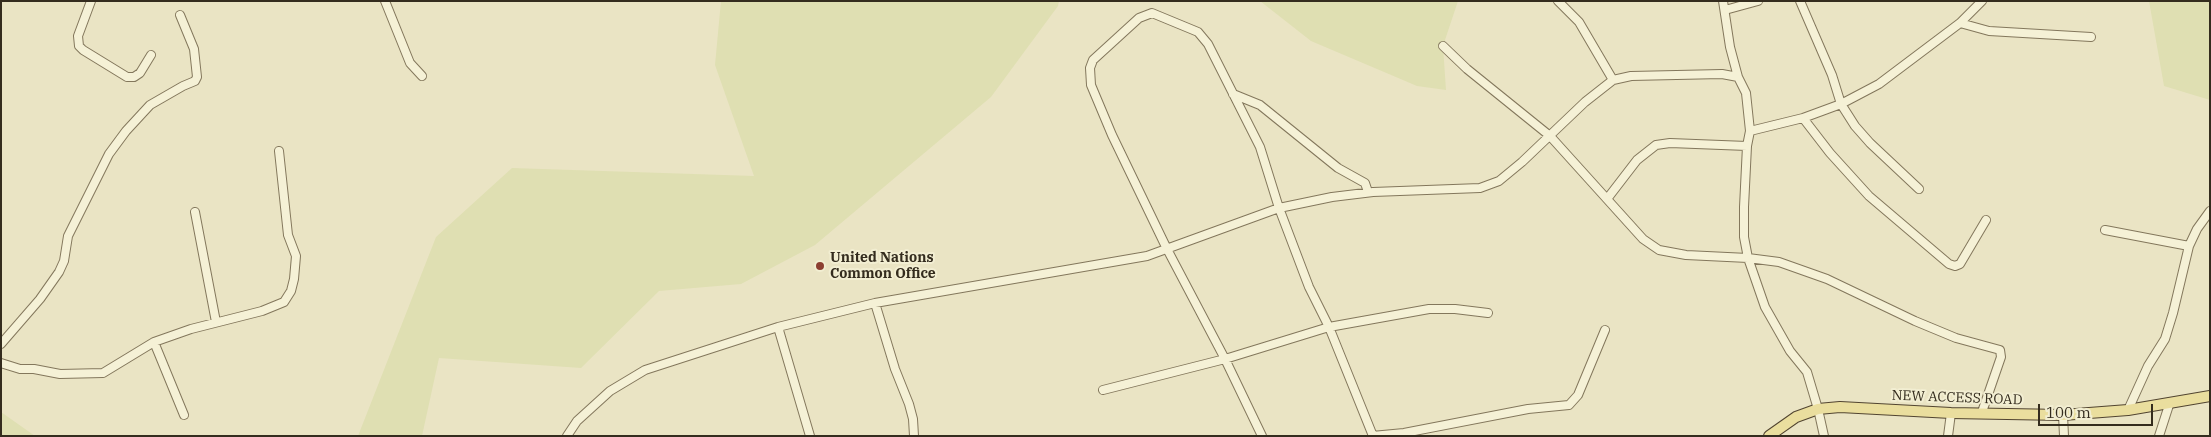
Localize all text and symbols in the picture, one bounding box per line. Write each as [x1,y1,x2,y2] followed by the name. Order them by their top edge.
[830,250,936,282] place label: United Nations Common Office
[814,260,826,272] marker: United Nations Common Office
[1891,387,2023,409] street label: NEW ACCESS ROAD
[2041,394,2156,426] scale bar
[2046,403,2091,422] text: 100 m

